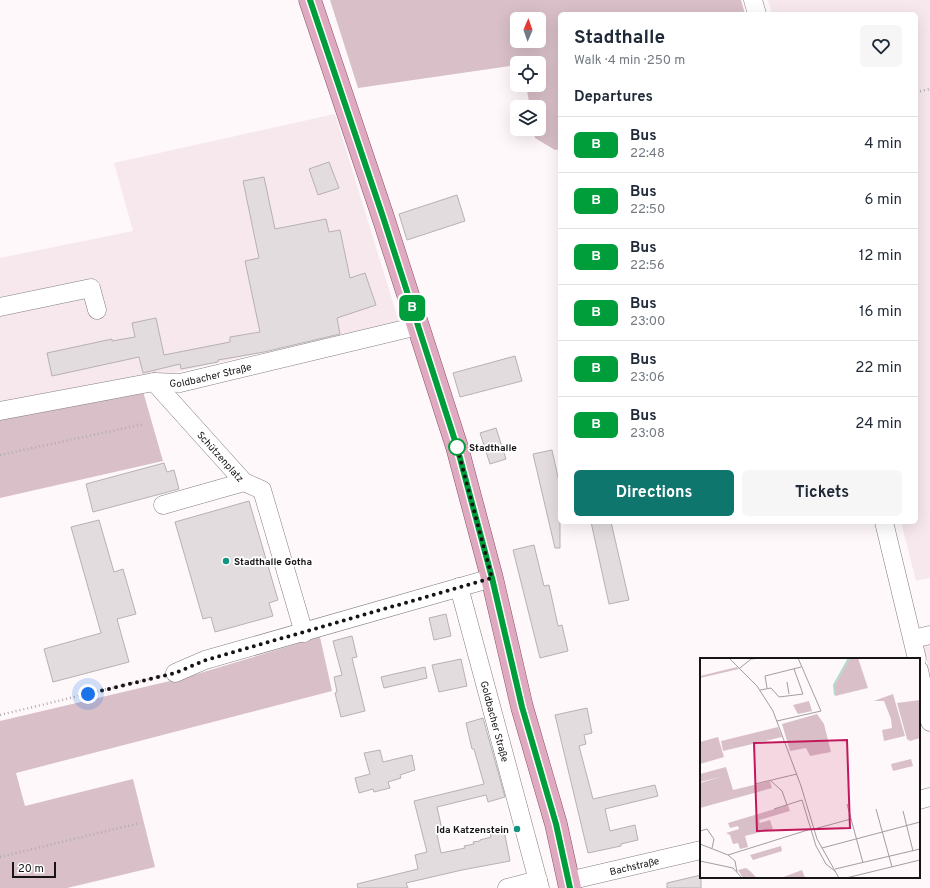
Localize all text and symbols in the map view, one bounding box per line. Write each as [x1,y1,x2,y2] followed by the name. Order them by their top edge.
[510,12,546,48] north arrow
[510,12,546,136] map controls
[860,25,902,67] button: heart
[574,26,665,50] text: Stadthalle
[574,53,685,69] text: Walk · 4 min · 250 m
[510,56,546,92] button: locate
[574,88,653,107] text: Departures
[510,100,546,136] button: layers
[630,127,657,146] text: Bus
[864,135,902,154] text: 4 min
[591,136,601,153] text: B
[630,146,665,162] text: 22:48
[630,183,657,202] text: Bus
[865,191,902,210] text: 6 min
[591,192,601,209] text: B
[630,202,665,218] text: 22:50
[630,239,657,258] text: Bus
[859,247,902,266] text: 12 min
[591,248,601,265] text: B
[630,258,665,274] text: 22:56
[399,295,425,321] line badge: B
[630,295,657,314] text: Bus
[407,299,417,316] text: B
[859,303,902,322] text: 16 min
[591,304,601,321] text: B
[630,314,665,330] text: 23:00
[630,351,657,370] text: Bus
[855,359,902,378] text: 22 min
[591,360,601,377] text: B
[169,361,253,391] street label: Goldbacher Straße
[630,370,665,386] text: 23:06
[630,407,657,426] text: Bus
[855,415,902,434] text: 24 min
[591,416,601,433] text: B
[630,426,665,442] text: 23:08
[193,429,246,486] street label: Schützenplatz
[448,438,466,456] marker: Stadthalle
[469,442,517,455] place label: Stadthalle
[574,470,734,516] button: Directions
[742,470,902,516] button: Tickets
[221,556,231,566] marker: Stadthalle Gotha
[234,556,312,569] place label: Stadthalle Gotha
[700,658,920,878] inset map
[477,680,511,764] street label: Goldbacher Straße
[78,684,98,704] your location
[436,824,509,837] place label: Ida Katzenstein
[512,824,522,834] marker: Ida Katzenstein
[608,855,661,879] street label: Bachstraße
[12,860,56,879] scale bar
[18,862,44,876] text: 20 m

